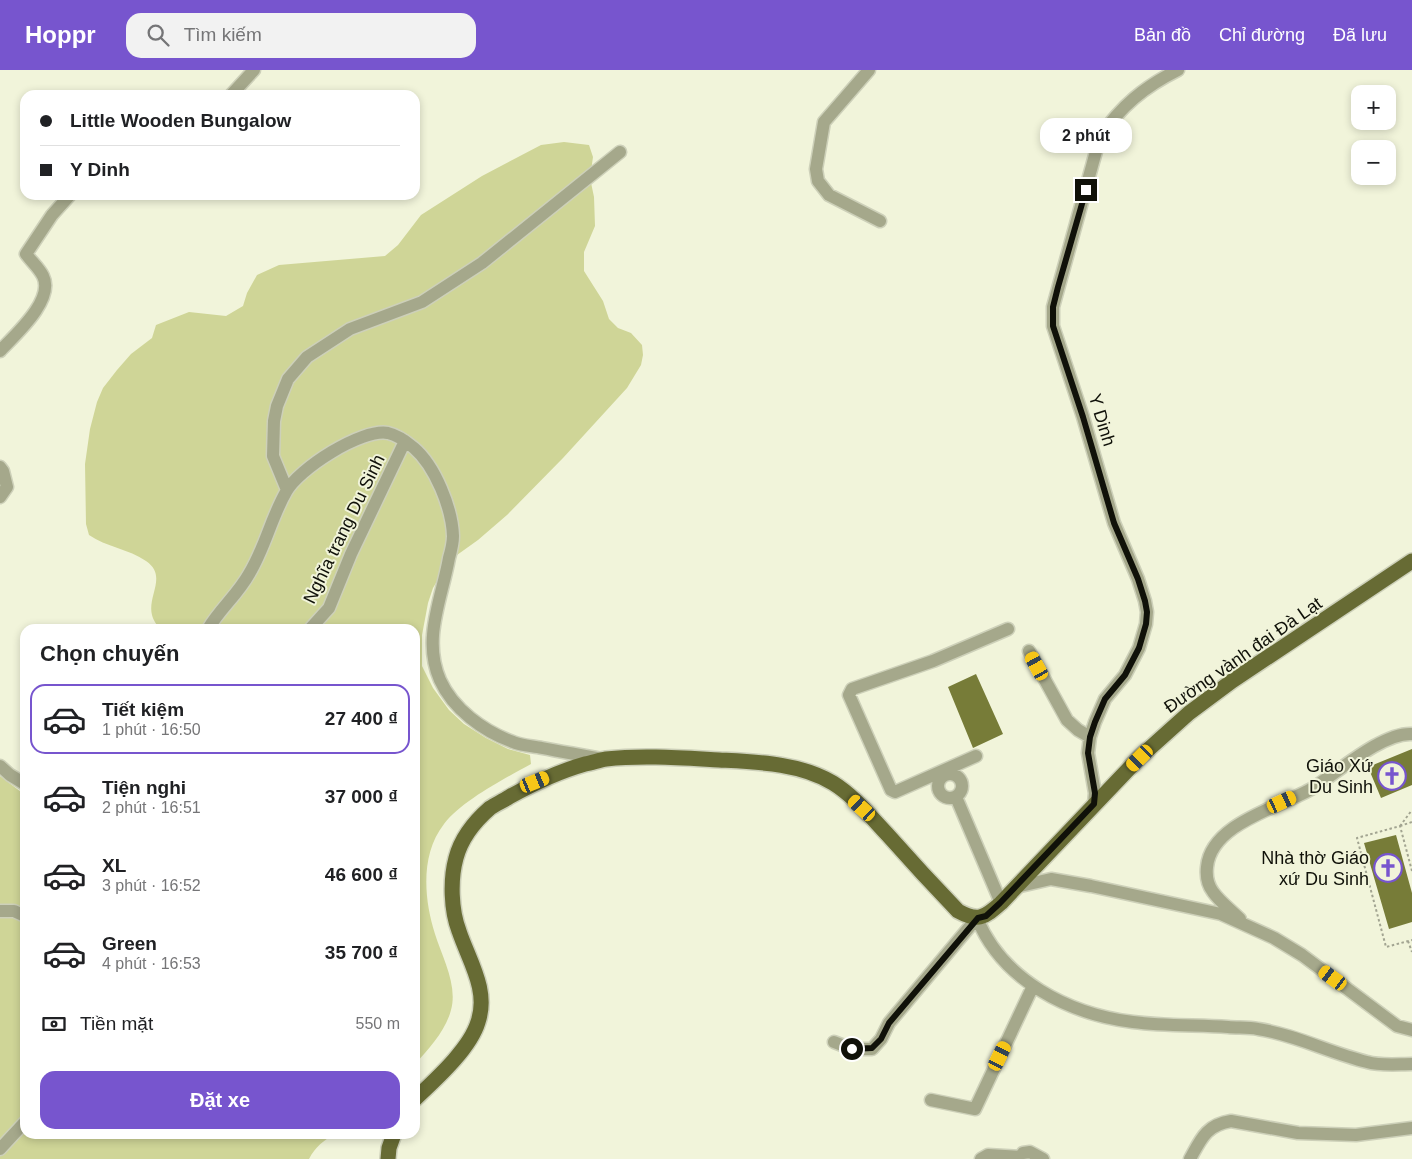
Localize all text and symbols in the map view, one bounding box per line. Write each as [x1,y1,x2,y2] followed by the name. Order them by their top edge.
[126,13,476,58] search box
[25,21,96,48] text: Hoppr
[144,21,172,49] icon: search
[184,24,262,45] text: Tìm kiếm
[1134,25,1191,45] text: Bản đồ
[1219,25,1305,45] text: Chỉ đường
[1333,25,1387,45] text: Đã lưu
[1351,85,1396,185] map controls
[1351,85,1396,130] button: +
[70,110,291,131] text: Little Wooden Bungalow
[1040,118,1132,152] callout: 2 phút
[1062,127,1110,144] text: 2 phút
[1351,140,1396,185] button: −
[70,159,130,180] text: Y Dinh
[1075,179,1097,201] route end
[1085,391,1119,449] street label: Y Dinh
[299,451,389,607] street label: Nghĩa trang Du Sinh
[1160,593,1326,717] street label: Đường vành đai Đà Lạt
[40,641,179,666] text: Chọn chuyến
[1023,649,1050,683] car
[42,697,87,742] icon: car
[102,699,184,720] text: Tiết kiệm
[325,708,398,729] text: 27 400 ₫
[102,721,201,738] text: 1 phút · 16:50
[1124,742,1155,774] car
[1306,756,1373,797] place label: Giáo Xứ Du Sinh
[1377,761,1407,791] church icon: Giáo Xứ Du Sinh
[518,769,551,795] car
[42,775,87,820] icon: car
[102,777,186,798] text: Tiện nghi
[325,786,398,807] text: 37 000 ₫
[1265,789,1298,815] car
[845,792,878,824] car
[102,799,201,816] text: 2 phút · 16:51
[1261,848,1369,889] place label: Nhà thờ Giáo xứ Du Sinh
[42,853,87,898] icon: car
[1373,853,1403,883] church icon: Nhà thờ Giáo xứ Du Sinh
[102,855,126,876] text: XL
[325,864,398,885] text: 46 600 ₫
[102,877,201,894] text: 3 phút · 16:52
[42,931,87,976] icon: car
[102,933,157,954] text: Green
[325,942,398,963] text: 35 700 ₫
[102,955,201,972] text: 4 phút · 16:53
[1316,963,1349,993] car
[40,1010,68,1038] icon: cash
[80,1013,153,1034] text: Tiền mặt
[356,1015,400,1032] text: 550 m
[841,1038,863,1060] route start
[986,1039,1013,1073] car
[40,1071,400,1129] button: Đặt xe

